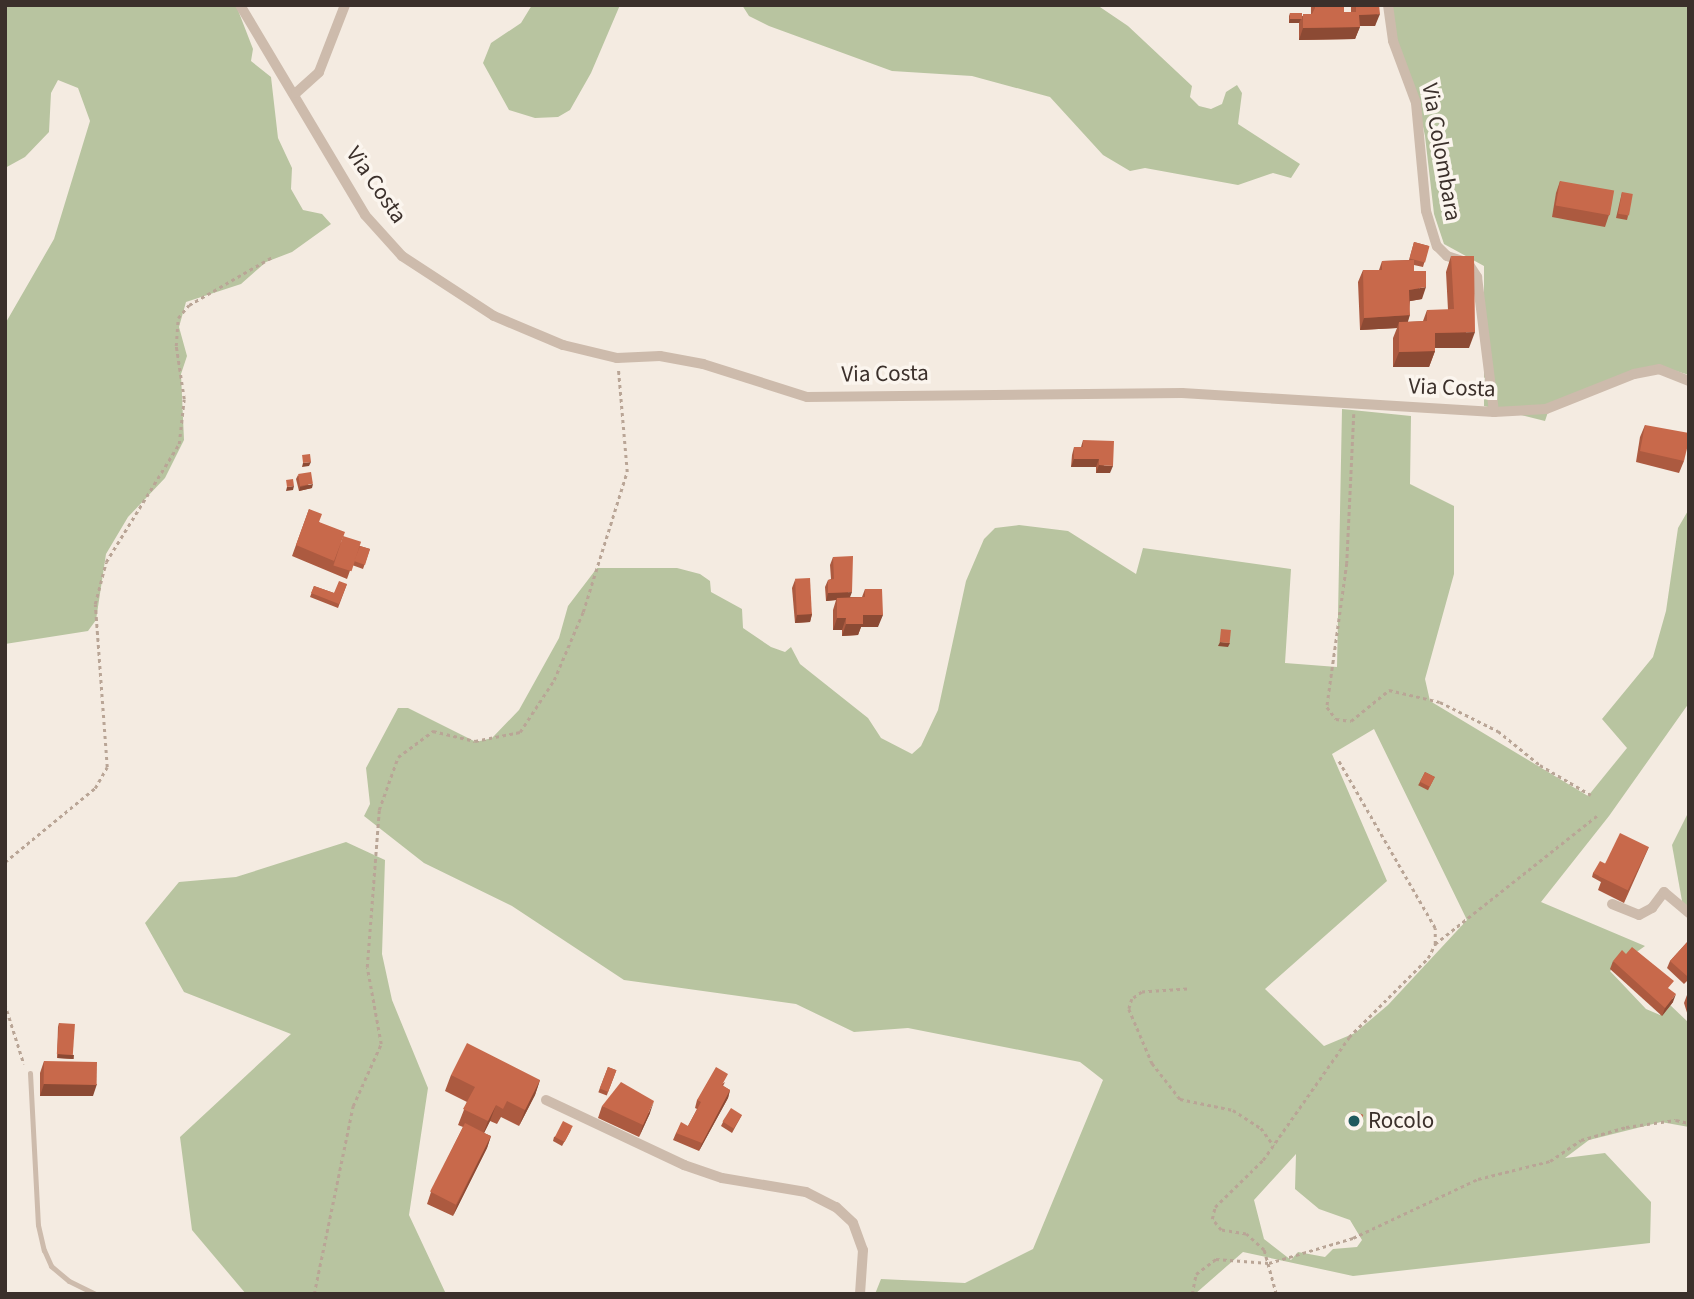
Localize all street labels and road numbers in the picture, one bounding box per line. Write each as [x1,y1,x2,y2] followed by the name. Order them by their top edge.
[1415,81,1467,223] street label: Via Colombara
[340,141,412,229] street label: Via Costa
[841,359,929,389] street label: Via Costa
[1408,373,1496,403] street label: Via Costa

